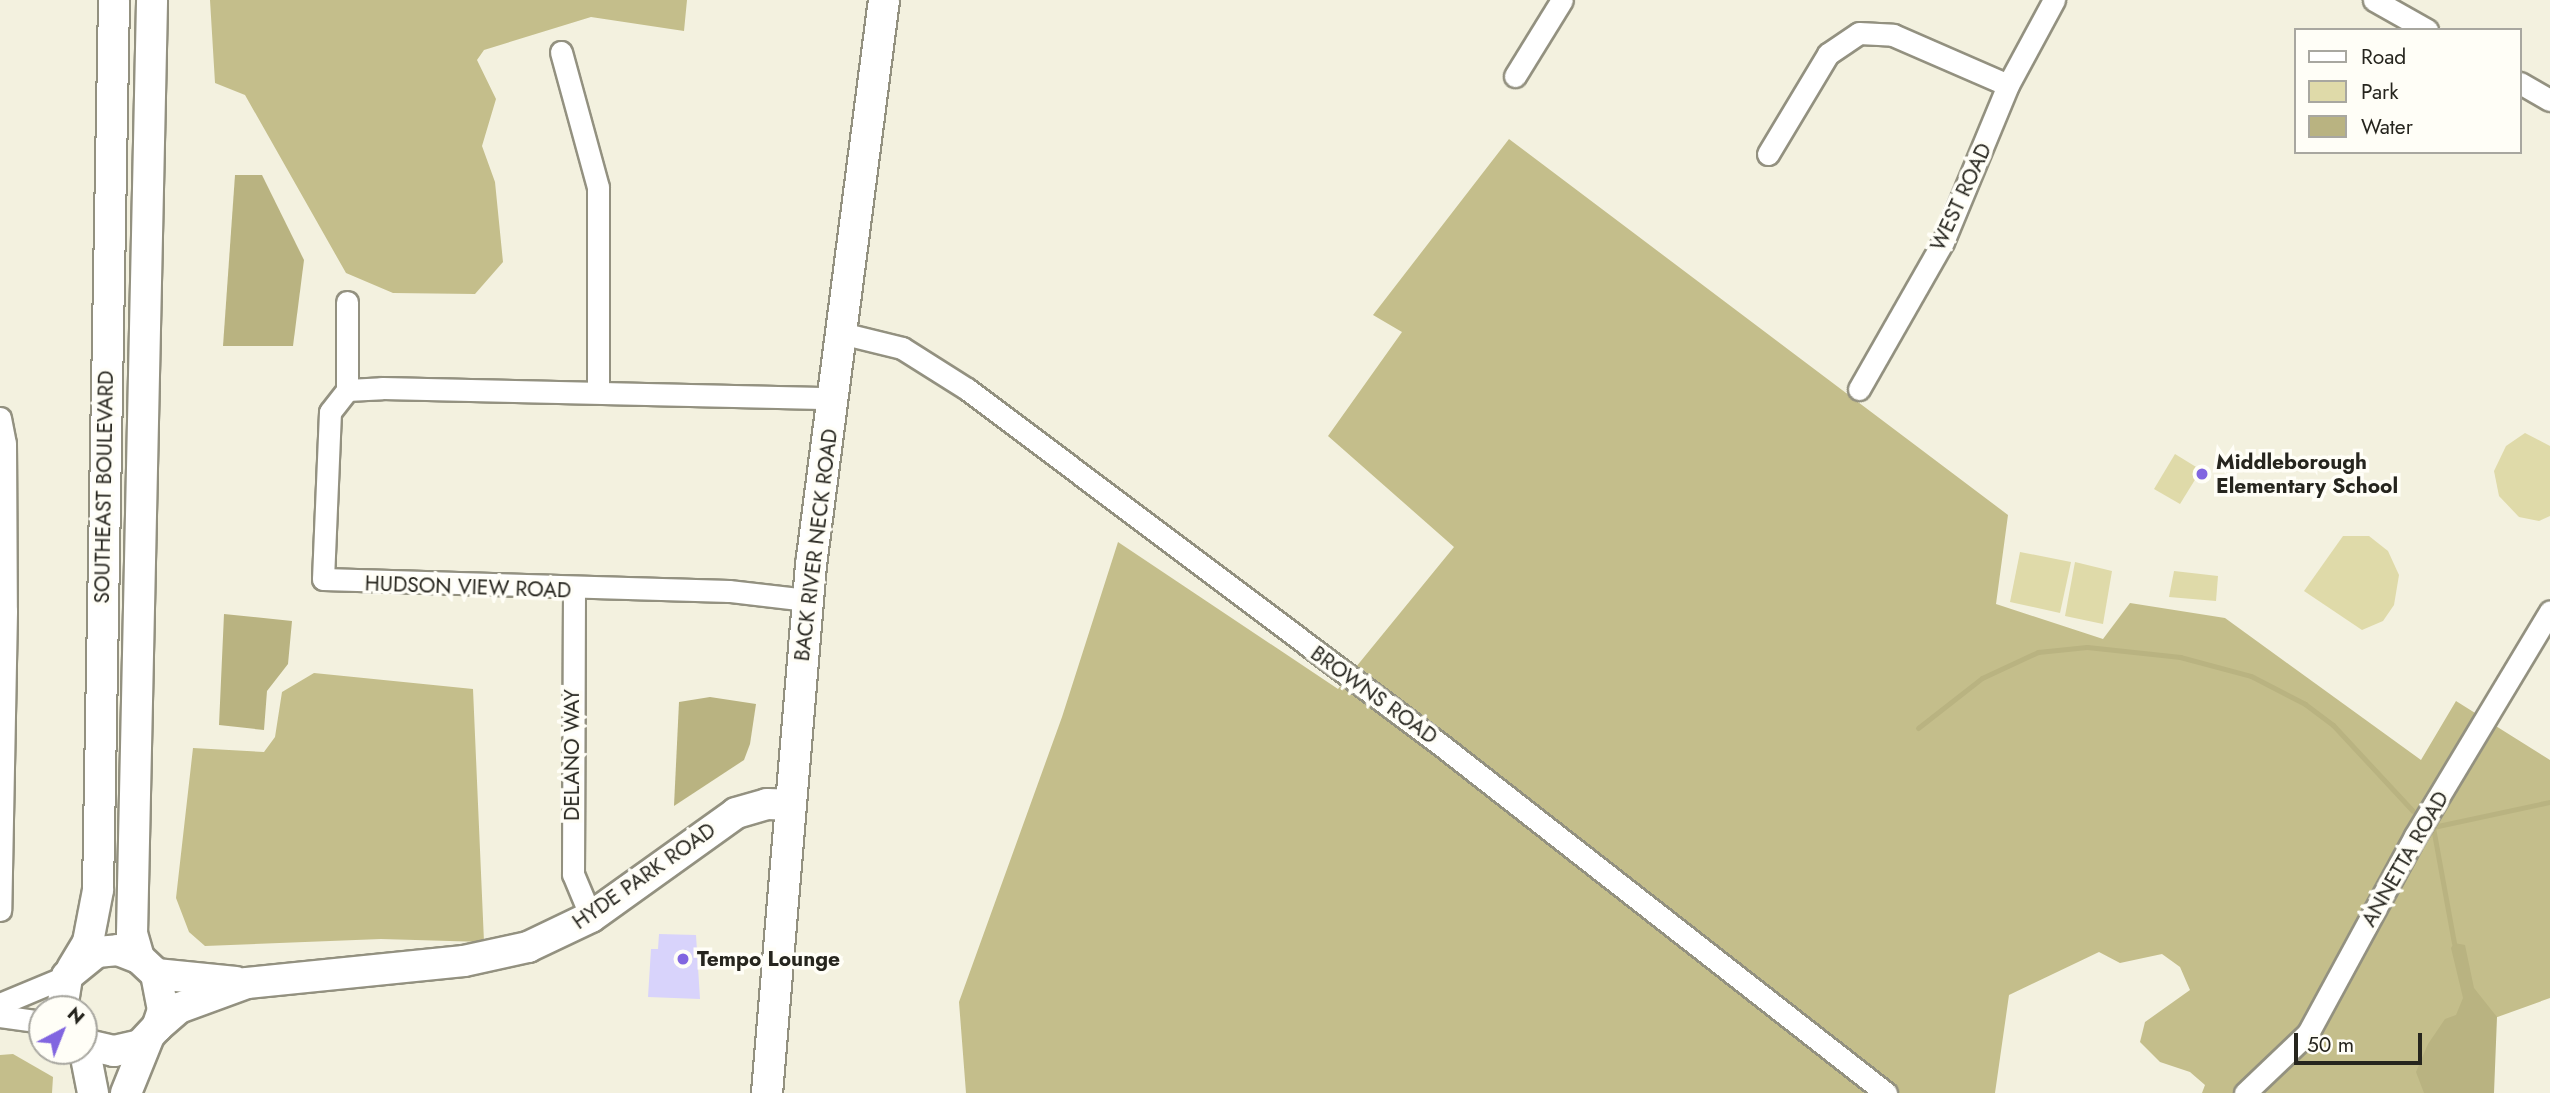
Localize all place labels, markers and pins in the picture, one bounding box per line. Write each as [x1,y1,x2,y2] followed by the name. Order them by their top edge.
[2216,449,2398,499] place label: Middleborough Elementary School
[2194,466,2210,482] marker: Middleborough Elementary School
[697,946,840,972] place label: Tempo Lounge
[675,951,691,967] marker: Tempo Lounge

